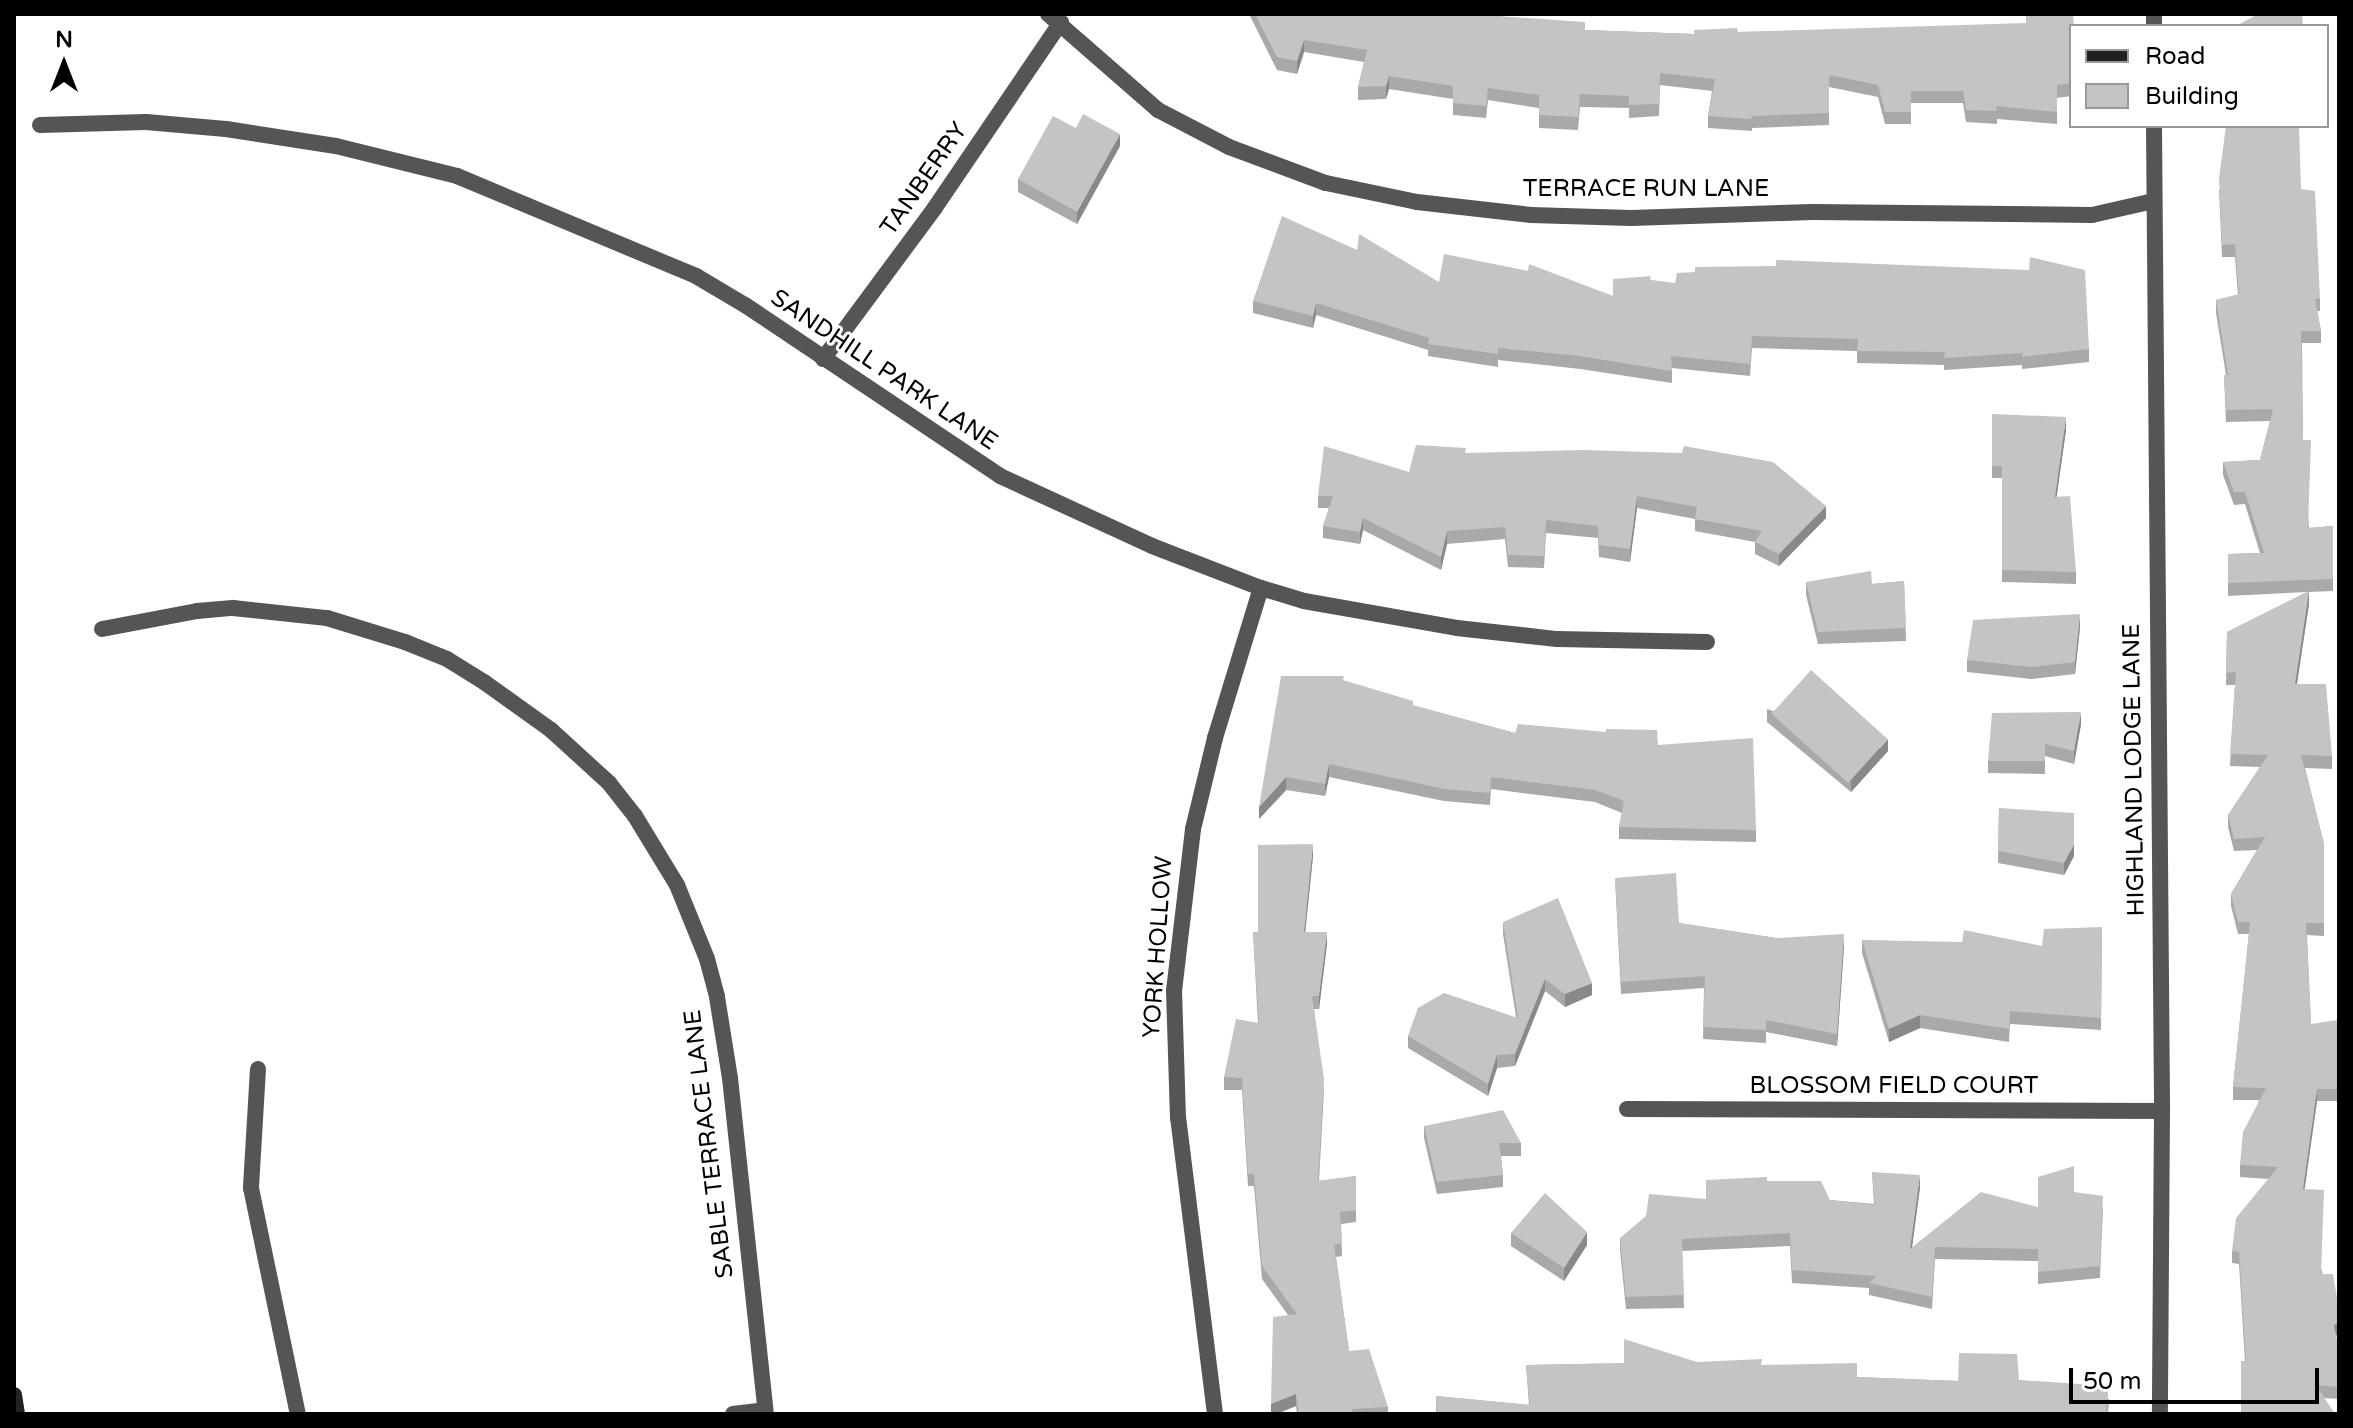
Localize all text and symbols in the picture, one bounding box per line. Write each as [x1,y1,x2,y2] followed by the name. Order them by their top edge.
[24,24,104,104] north arrow
[2069,24,2329,128] legend
[55,27,73,53] text: N
[2145,42,2205,71] text: Road
[2145,82,2239,111] text: Building
[874,117,974,241] street label: TANBERRY
[1523,175,1769,203] street label: TERRACE RUN LANE
[765,283,1003,457] street label: SANDHILL PARK LANE
[2117,623,2151,917] street label: HIGHLAND LODGE LANE
[1137,855,1179,1039] street label: YORK HOLLOW
[678,1008,740,1280] street label: SABLE TERRACE LANE
[1750,1072,2038,1100] street label: BLOSSOM FIELD COURT
[2073,1352,2323,1402] scale bar
[2083,1367,2141,1396] text: 50 m

